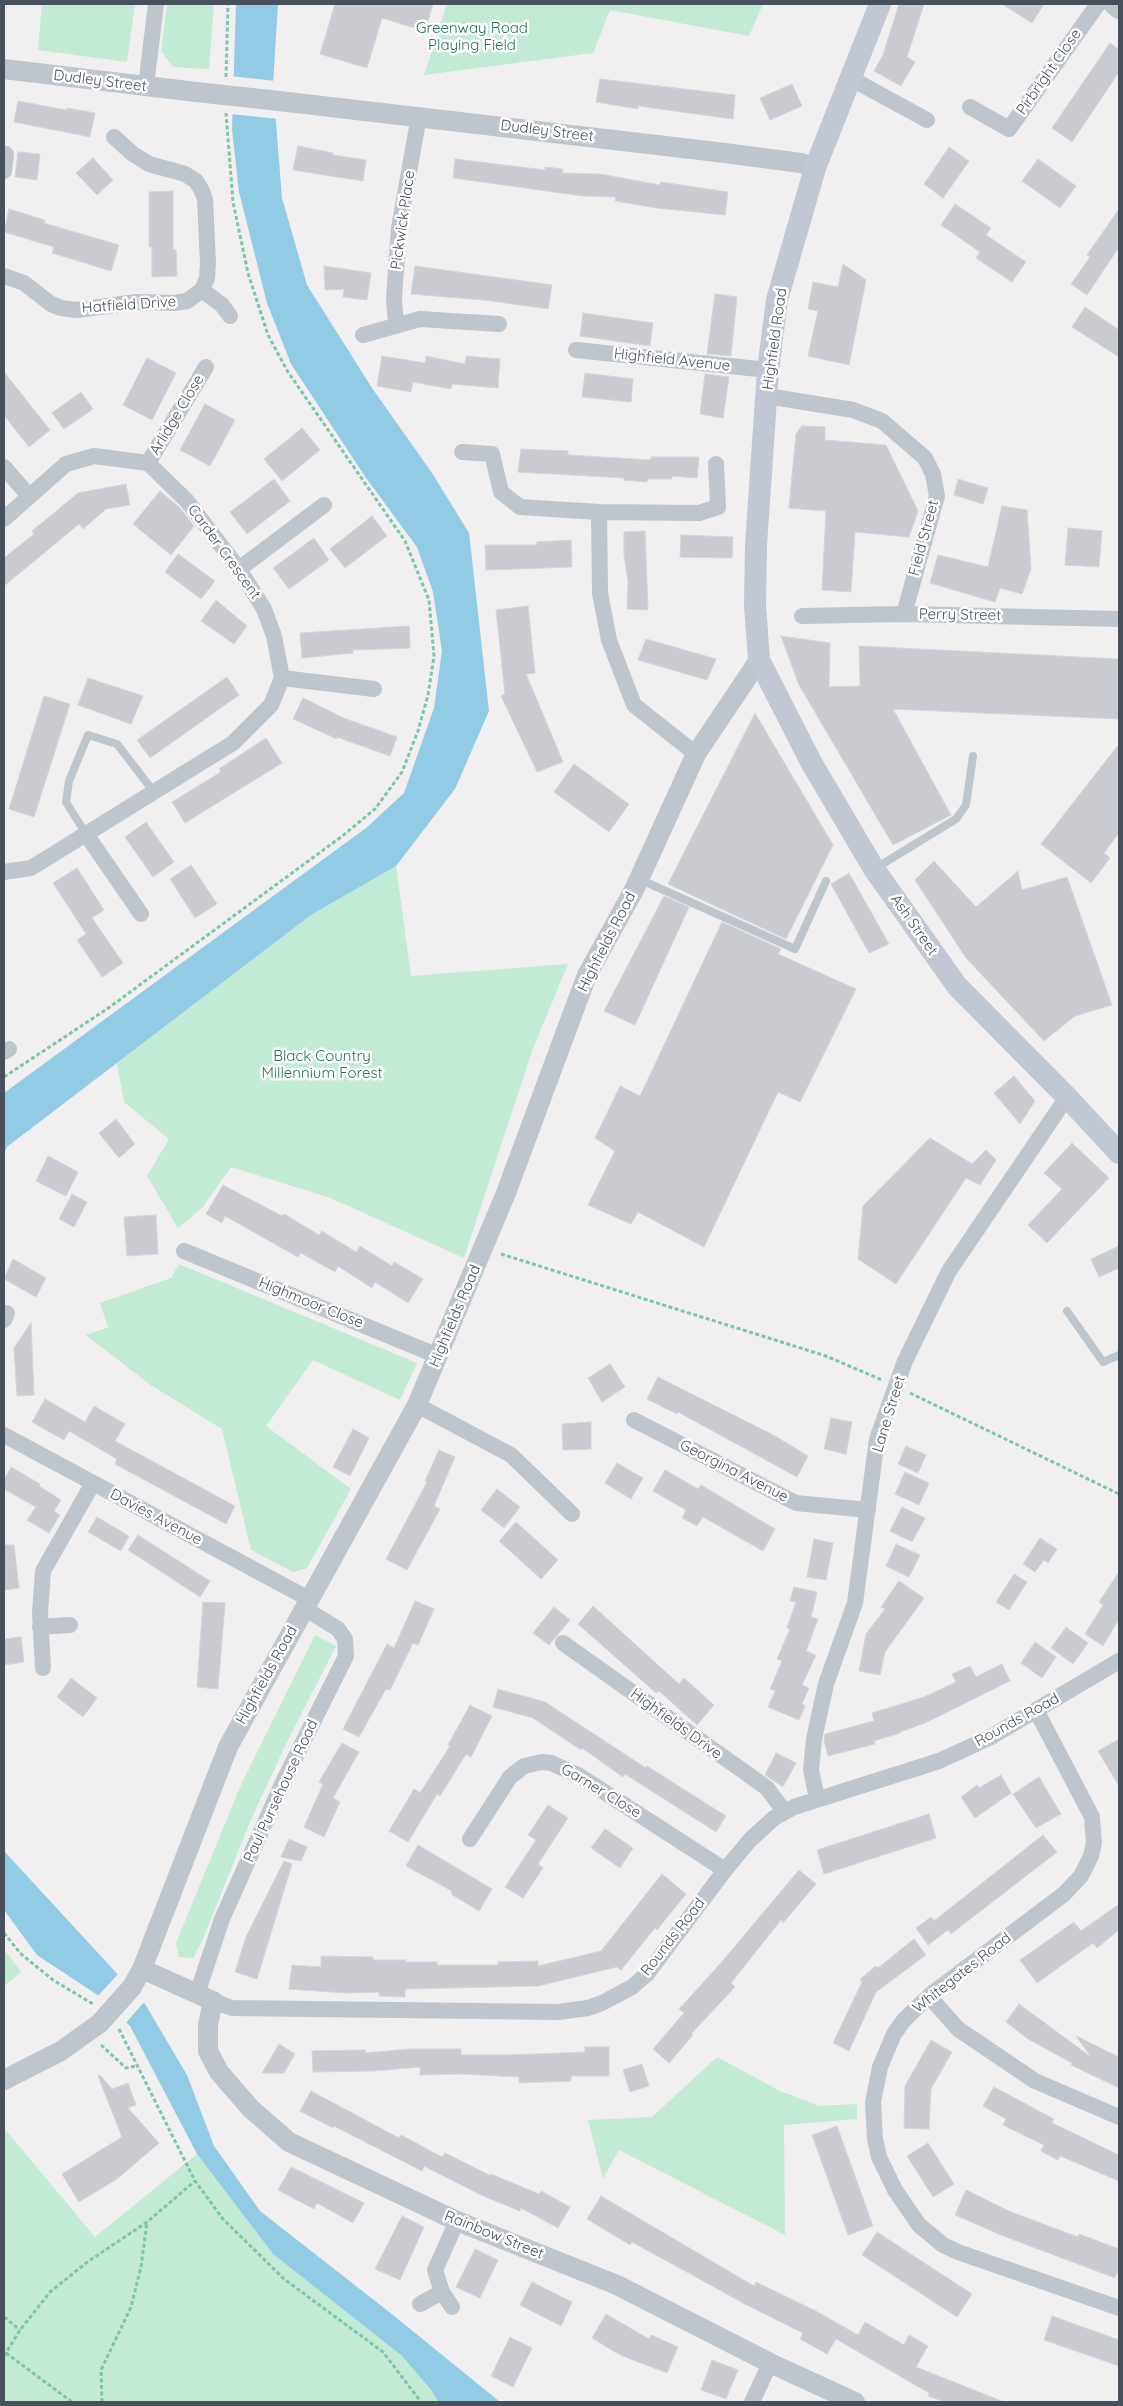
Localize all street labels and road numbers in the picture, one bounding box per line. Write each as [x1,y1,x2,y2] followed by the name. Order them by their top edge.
[1013,26,1085,118] street label: Pirbright Close
[52,66,148,96] street label: Dudley Street
[499,116,595,146] street label: Dudley Street
[387,169,419,271] street label: Pickwick Place
[759,287,791,391] street label: Highfield Road
[81,293,177,317] street label: Hatfield Drive
[613,345,731,375] street label: Highfield Avenue
[146,372,208,458] street label: Arlidge Close
[905,498,943,578] street label: Field Street
[184,501,264,603] street label: Carder Crescent
[919,605,1001,625] street label: Perry Street
[574,889,640,995] street label: Highfields Road
[886,891,942,959] street label: Ash Street
[425,1262,485,1370] street label: Highfields Road
[256,1274,366,1332] street label: Highmoor Close
[869,1373,909,1455] street label: Lane Street
[677,1436,791,1506] street label: Georgina Avenue
[107,1485,205,1549] street label: Davies Avenue
[233,1623,301,1727] street label: Highfields Road
[627,1685,725,1763] street label: Highfields Drive
[972,1689,1062,1751] street label: Rounds Road
[240,1717,322,1865] street label: Paul Pursehouse Road
[558,1760,644,1822] street label: Garner Close
[637,1895,709,1979] street label: Rounds Road
[909,1929,1015,2017] street label: Whitegates Road
[442,2207,546,2263] street label: Rainbow Street

